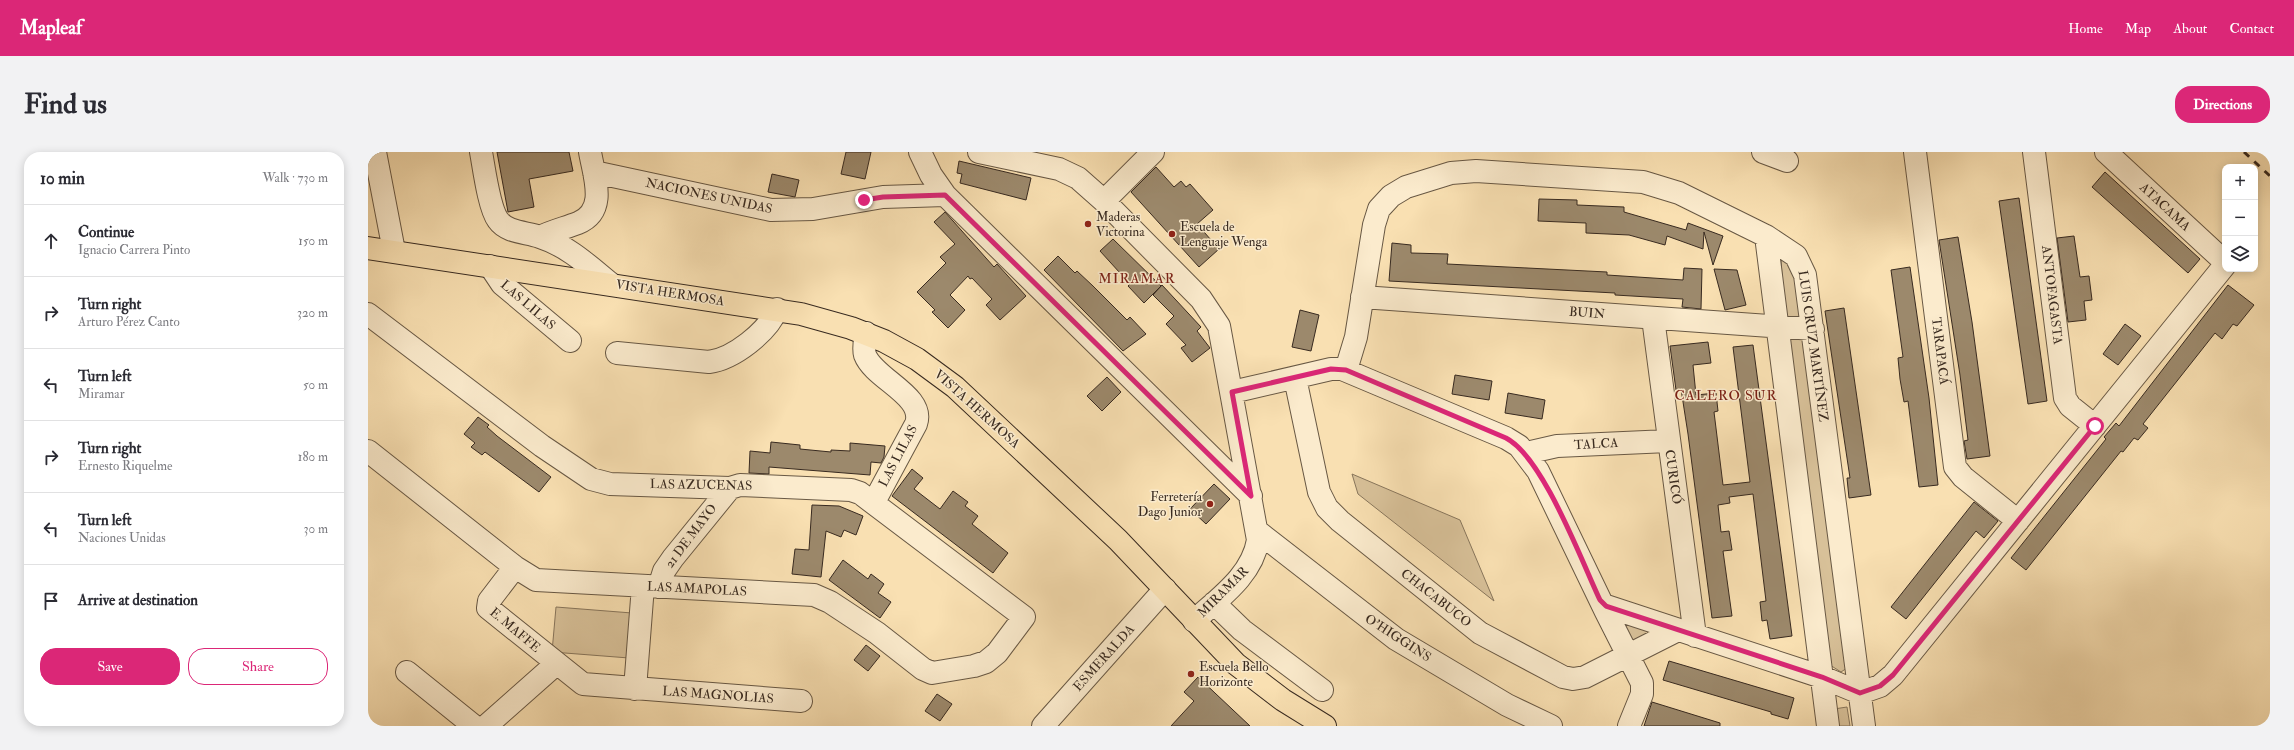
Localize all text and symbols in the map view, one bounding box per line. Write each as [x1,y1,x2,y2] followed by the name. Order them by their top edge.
[20,16,82,40] text: Mapleaf
[2068,20,2103,37] text: Home
[2125,20,2151,37] text: Map
[2173,20,2207,37] text: About
[2229,20,2274,37] text: Contact
[2175,86,2270,123] button: Directions
[24,87,107,122] text: Find us
[2222,164,2258,272] map controls
[2222,164,2258,200] button: +
[40,168,85,189] text: 10 min
[263,170,328,186] text: Walk · 730 m
[644,175,774,217] street label: NACIONES UNIDAS
[2135,179,2194,235] street label: ATACAMA
[855,191,873,209] route end
[2222,200,2258,236] button: −
[1096,209,1145,240] place label: Maderas Victorina
[1083,219,1093,229] marker: Maderas Victorina
[1180,219,1268,250] place label: Escuela de Lenguaje Wenga
[78,223,134,242] text: Continue
[1167,229,1177,239] marker: Escuela de Lenguaje Wenga
[40,230,62,252] icon: ahead
[298,233,328,249] text: 150 m
[2222,236,2258,272] button: layers
[78,242,190,258] text: Ignacio Carrera Pinto
[2038,243,2066,346] street label: ANTOFAGASTA
[1794,269,1833,423] street label: LUIS CRUZ MARTÍNEZ
[1098,270,1176,287] district label: MIRAMAR
[497,277,559,333] street label: LAS LILAS
[615,277,726,310] street label: VISTA HERMOSA
[78,295,141,314] text: Turn right
[40,302,62,324] icon: right
[1568,304,1606,322] street label: BUIN
[297,305,328,321] text: 320 m
[78,314,180,330] text: Arturo Pérez Canto
[1928,316,1953,387] street label: TARAPACÁ
[931,366,1024,452] street label: VISTA HERMOSA
[78,367,132,386] text: Turn left
[40,374,62,396] icon: left
[303,377,328,393] text: 50 m
[78,386,125,402] text: Miramar
[1675,387,1778,404] district label: CALERO SUR
[2086,417,2104,435] route start
[875,422,921,490] street label: LAS LILAS
[1573,435,1619,453] street label: TALCA
[78,439,141,458] text: Turn right
[40,446,62,468] icon: right
[298,449,328,465] text: 180 m
[1661,449,1686,505] street label: CURICÓ
[78,458,172,474] text: Ernesto Riquelme
[650,476,752,494] street label: LAS AZUCENAS
[1138,489,1203,520] place label: Ferretería Dago Junior
[1205,499,1215,509] marker: Ferretería Dago Junior
[662,501,720,571] street label: 21 DE MAYO
[78,511,132,530] text: Turn left
[40,518,62,540] icon: left
[304,521,328,537] text: 30 m
[78,530,166,546] text: Naciones Unidas
[1194,563,1252,621] street label: MIRAMAR
[1397,565,1475,631] street label: CHACABUCO
[647,578,747,600] street label: LAS AMAPOLAS
[40,590,62,612] icon: arrive
[78,591,198,610] text: Arrive at destination
[486,604,544,656] street label: E. MAFFE
[1362,611,1434,665] street label: O'HIGGINS
[1070,621,1139,695] street label: ESMERALDA
[40,648,180,685] button: Save
[188,648,328,685] button: Share
[1199,659,1268,690] place label: Escuela Bello Horizonte
[1186,669,1196,679] marker: Escuela Bello Horizonte
[662,683,774,707] street label: LAS MAGNOLIAS

